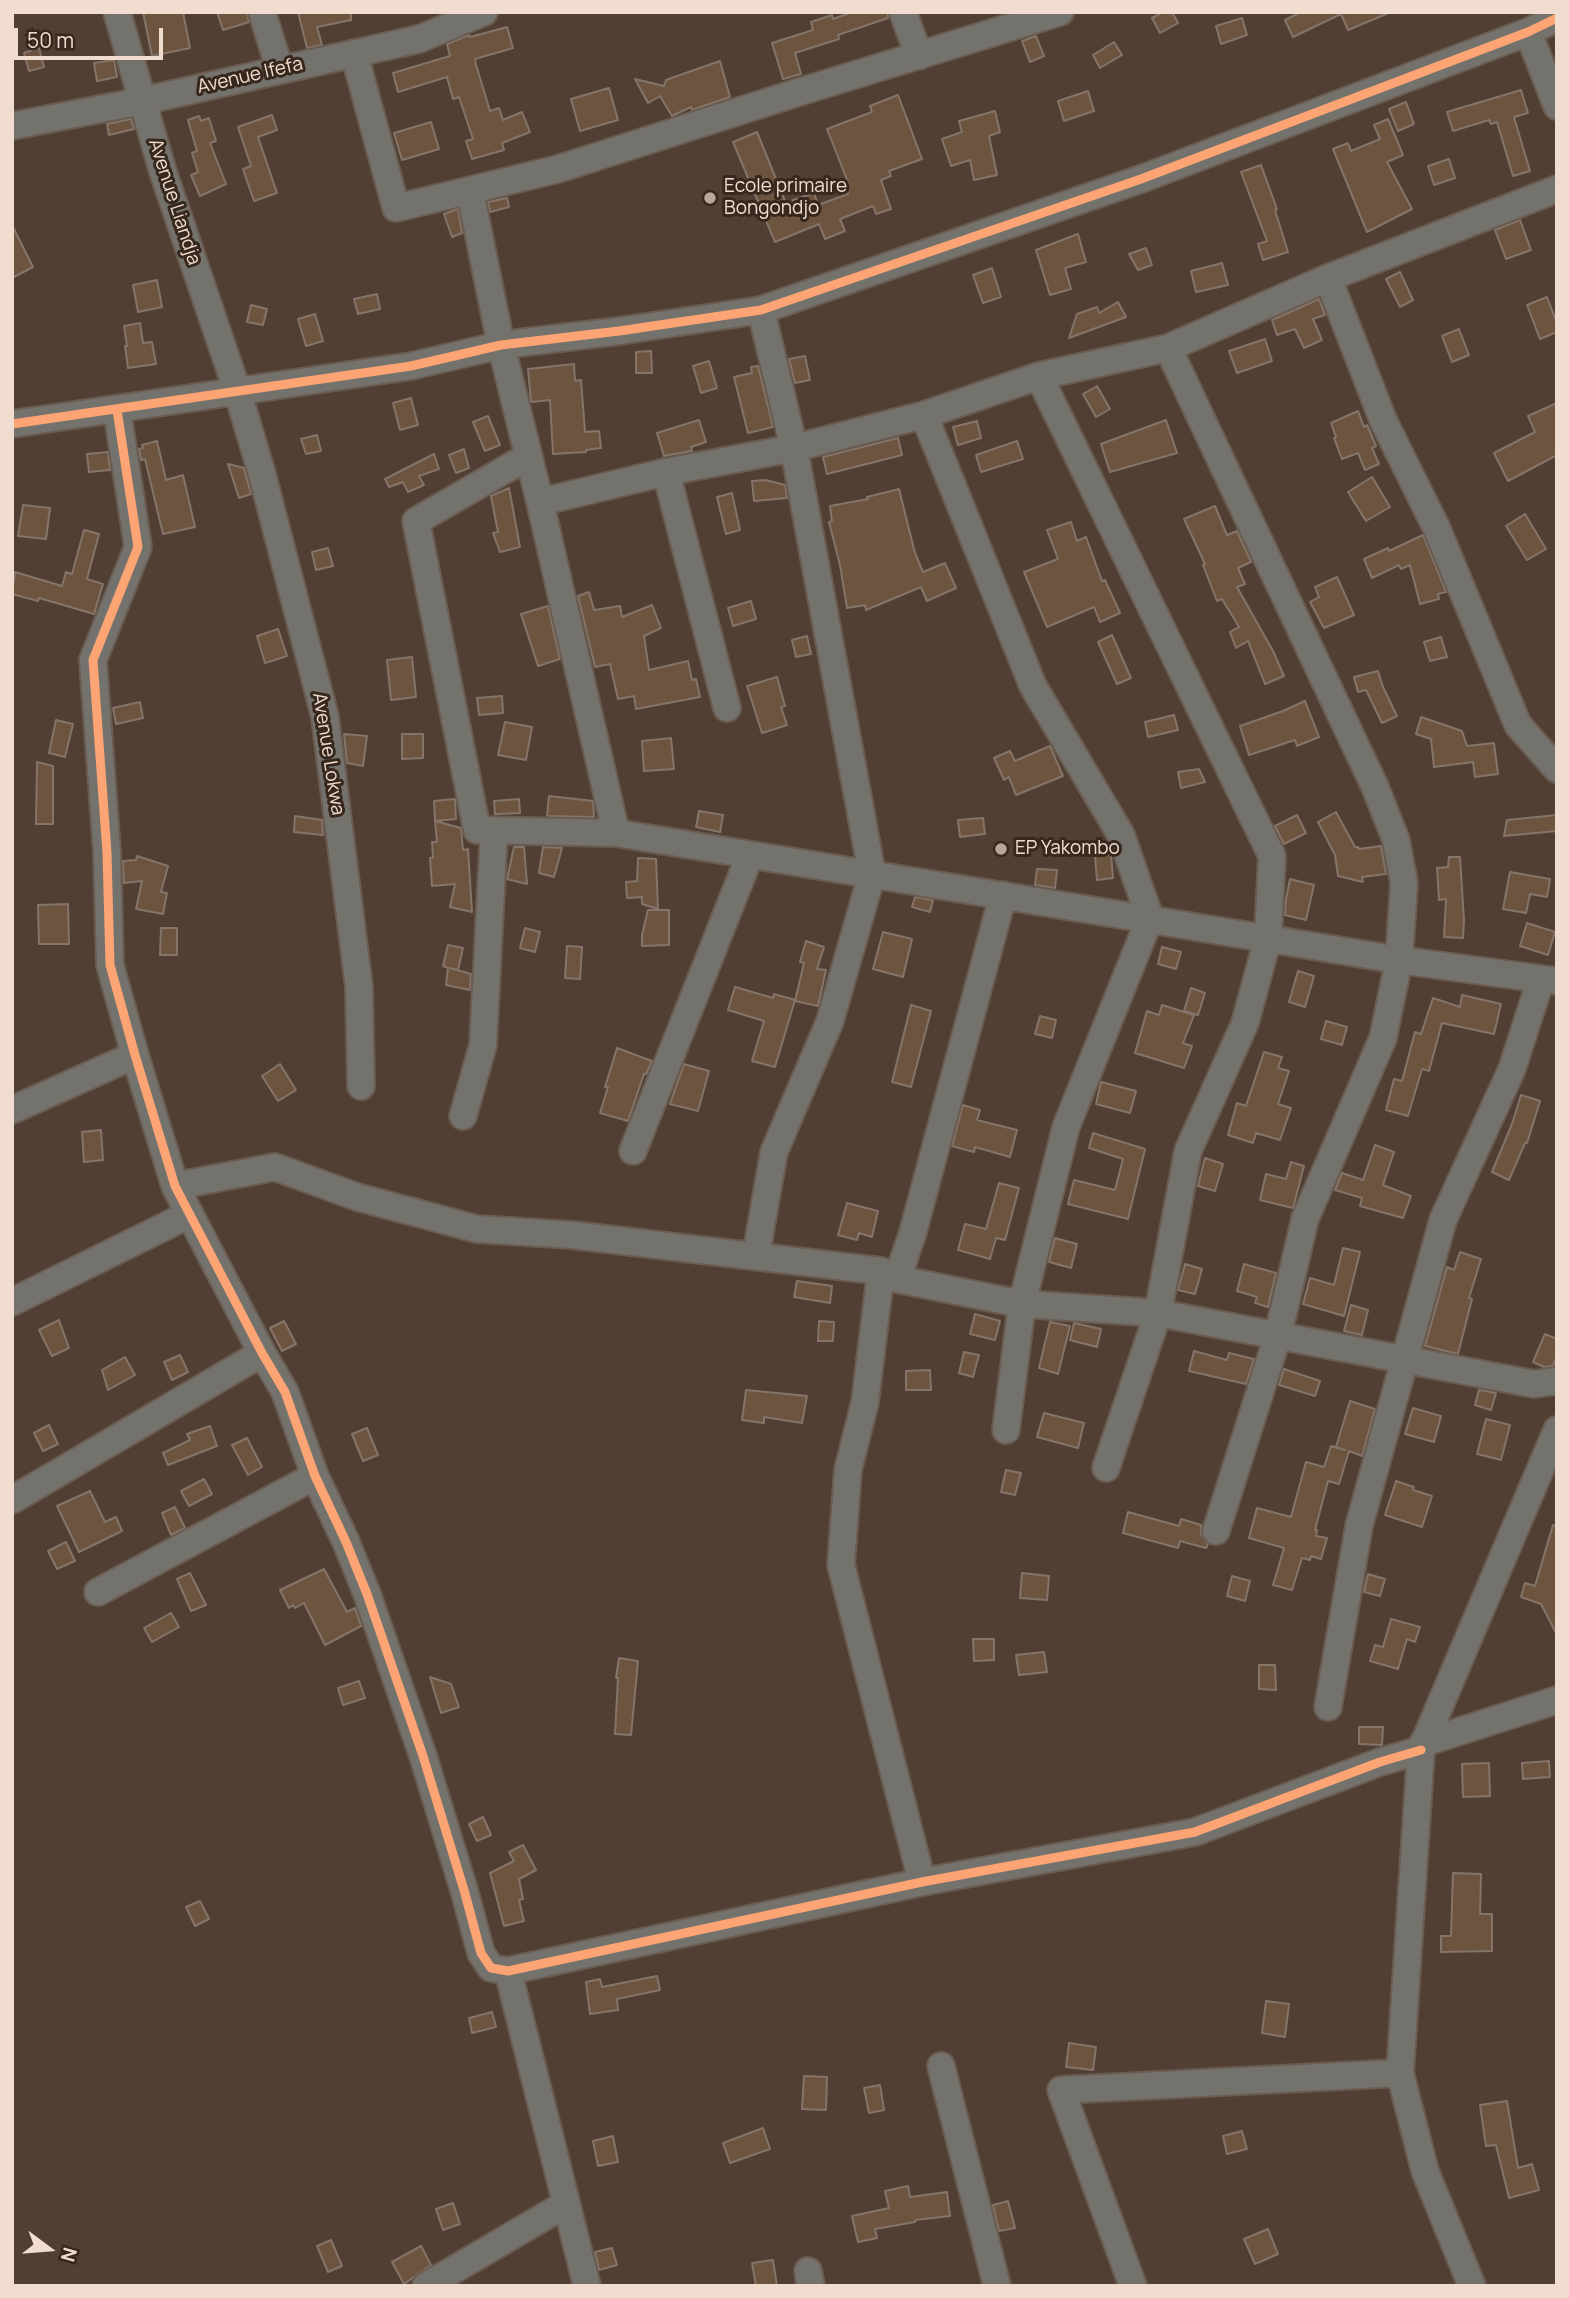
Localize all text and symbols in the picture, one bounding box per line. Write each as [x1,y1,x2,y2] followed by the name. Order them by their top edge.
[18,14,166,58] scale bar
[27,26,74,54] text: 50 m
[195,53,305,99] street label: Avenue Ifefa
[143,136,205,268] street label: Avenue Liandja
[724,176,847,220] place label: Ecole primaire Bongondjo
[702,190,718,206] marker: Ecole primaire Bongondjo
[307,691,349,817] street label: Avenue Lokwa
[1015,838,1120,860] place label: EP Yakombo
[993,841,1009,857] marker: EP Yakombo
[14,2214,84,2284] north arrow
[55,2245,84,2265] text: N

